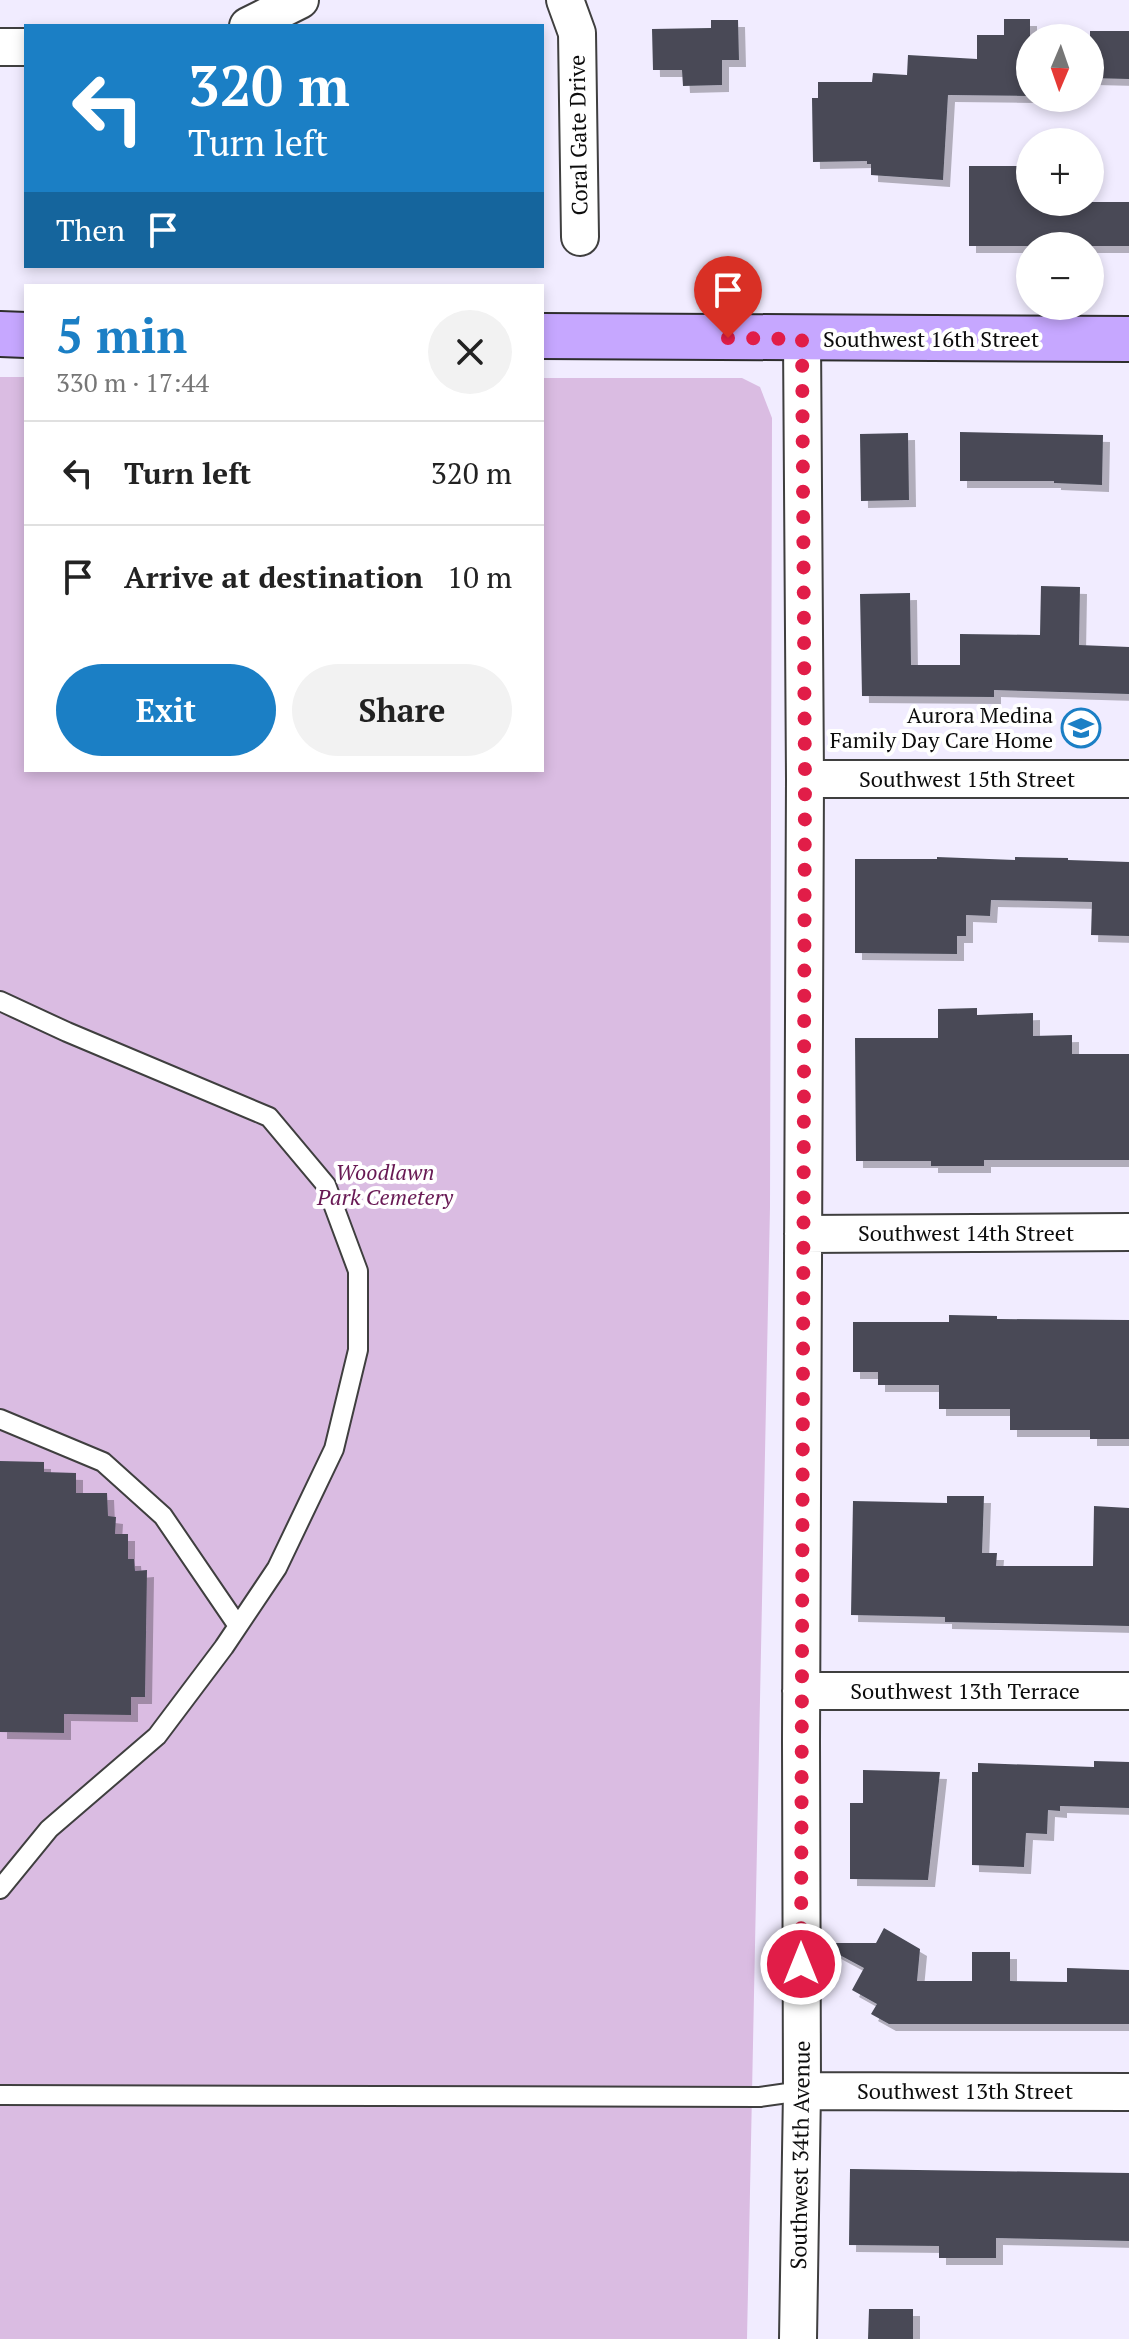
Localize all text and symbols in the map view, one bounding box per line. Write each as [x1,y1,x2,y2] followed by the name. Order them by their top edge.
[1016,24,1104,112] north arrow
[1016,24,1104,320] map controls
[188,48,350,122] text: 320 m
[562,54,593,216] street label: Coral Gate Drive
[56,56,160,160] icon: left
[188,119,328,166] text: Turn left
[1016,128,1104,216] button: +
[141,208,185,252] icon: arrive
[56,210,125,250] text: Then
[1016,232,1104,320] button: −
[694,256,762,338] pin
[706,268,750,312] icon: arrive
[56,303,187,367] text: 5 min
[428,310,512,394] button: close
[823,324,1039,353] street label: Southwest 16th Street
[56,365,209,399] text: 330 m · 17:44
[56,451,100,495] icon: left
[124,453,251,493] text: Turn left
[431,453,512,493] text: 320 m
[56,555,100,599] icon: arrive
[124,557,423,597] text: Arrive at destination
[447,557,512,597] text: 10 m
[56,664,276,756] button: Exit
[292,664,512,756] button: Share
[830,700,1053,754] place label: Aurora Medina Family Day Care Home
[1060,707,1102,749] school or university icon: Aurora Medina Family Day Care Home
[859,764,1075,793] street label: Southwest 15th Street
[316,1157,454,1211] park label: Woodlawn Park Cemetery
[858,1218,1074,1247] street label: Southwest 14th Street
[850,1676,1080,1705] street label: Southwest 13th Terrace
[759,1922,843,2006] position arrow
[783,2040,816,2270] street label: Southwest 34th Avenue
[857,2076,1073,2105] street label: Southwest 13th Street

